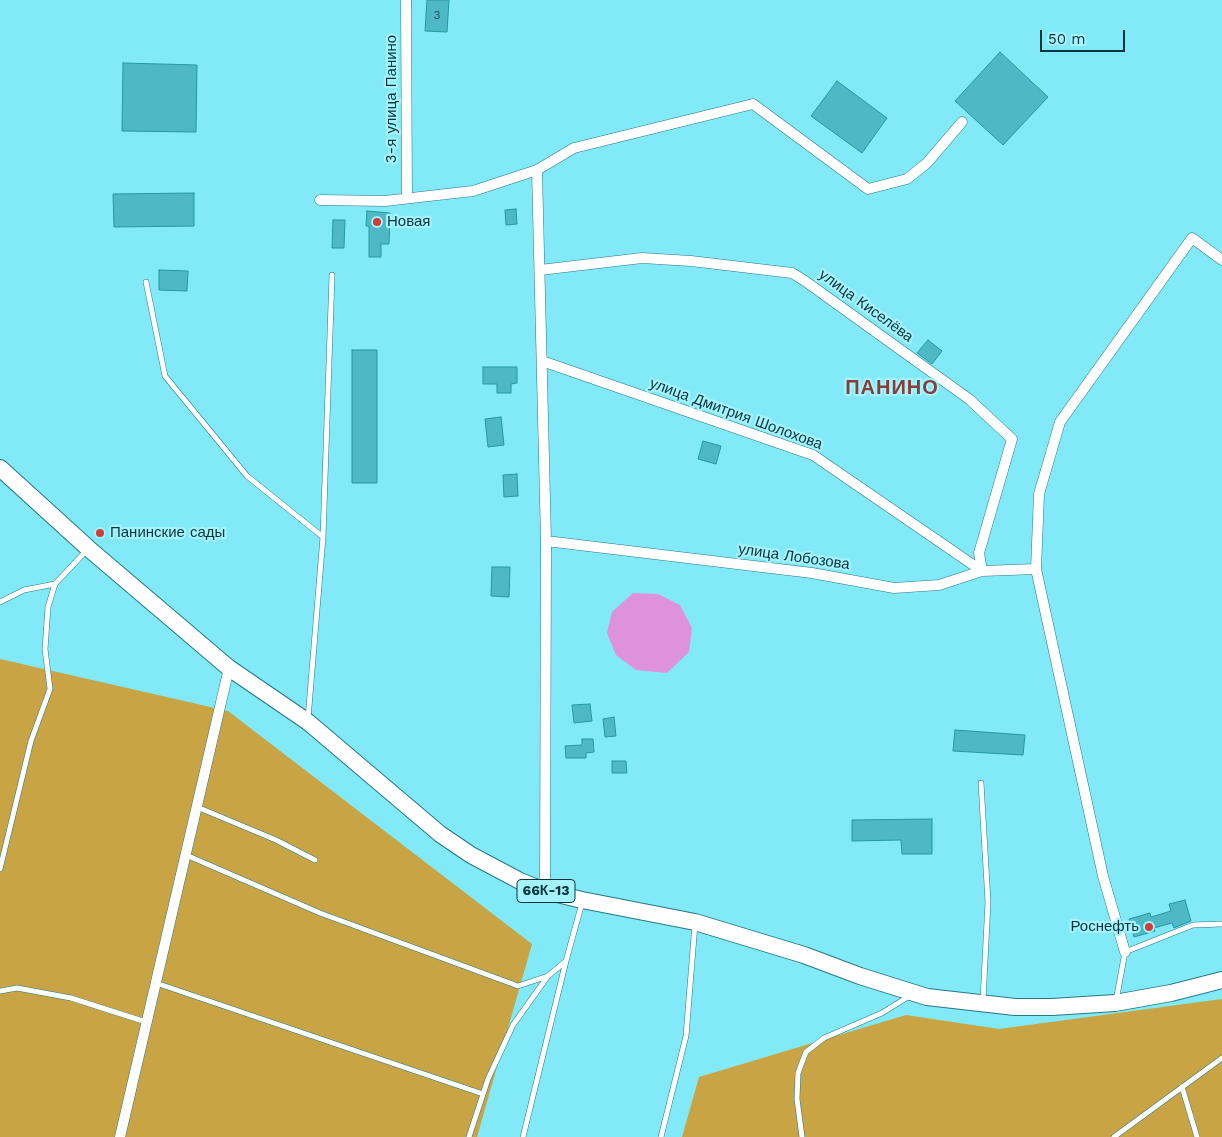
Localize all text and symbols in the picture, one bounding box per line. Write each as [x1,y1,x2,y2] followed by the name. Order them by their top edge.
[434,8,440,22] house number: 3
[1042,20,1127,52] scale bar
[1048,30,1085,48] text: 50 m
[383,35,401,163] street label: 3-я улица Панино
[387,213,430,231] place label: Новая
[371,216,383,228] marker: Новая
[815,266,917,346] street label: улица Киселёва
[647,374,825,454] street label: улица Дмитрия Шолохова
[844,376,940,400] district label: ПАНИНО
[110,524,225,542] place label: Панинские сады
[94,527,106,539] marker: Панинские сады
[737,540,851,574] street label: улица Лобозова
[517,879,575,902] road number: 66К-13
[1070,918,1139,936] place label: Роснефть
[1143,921,1155,933] marker: Роснефть

